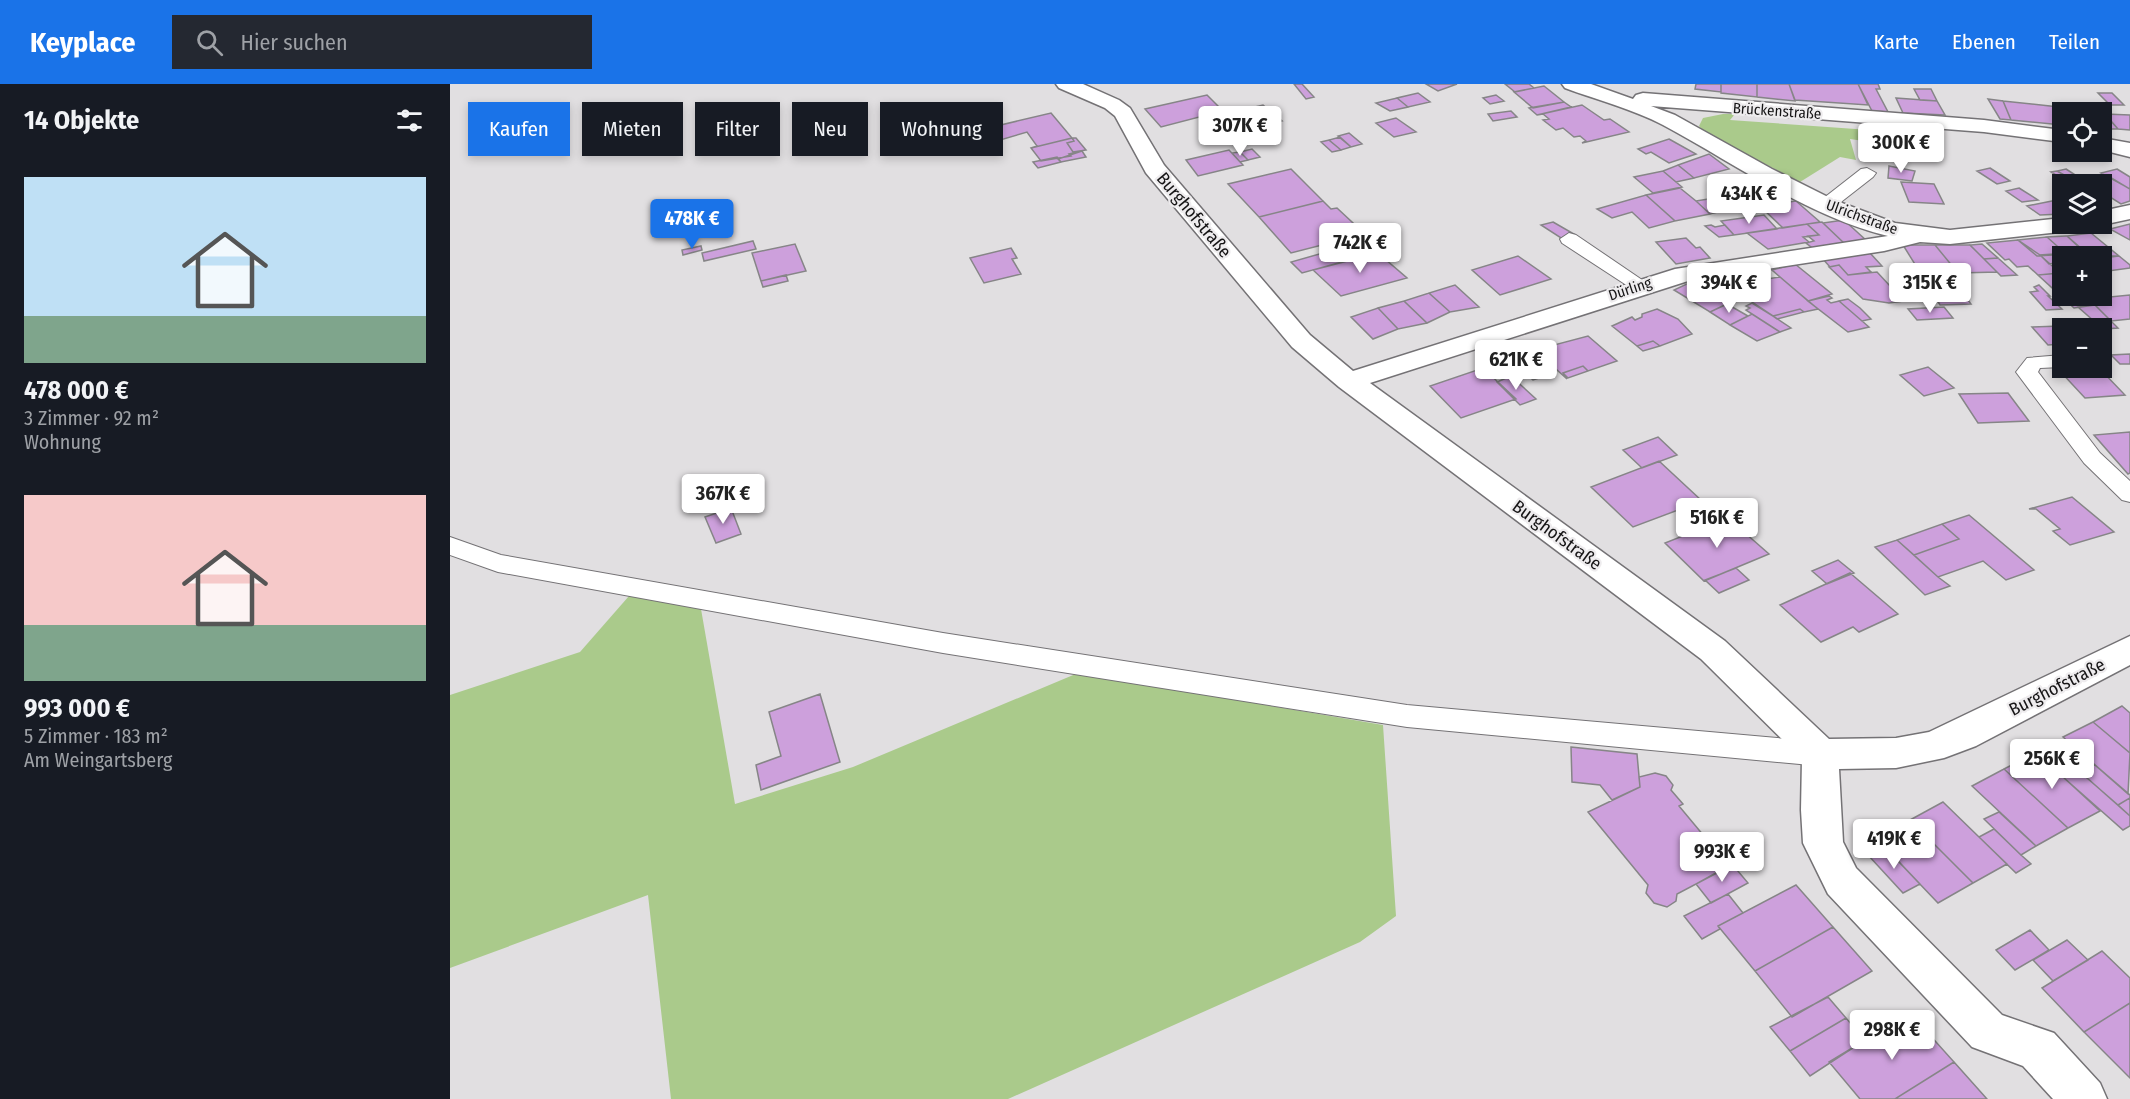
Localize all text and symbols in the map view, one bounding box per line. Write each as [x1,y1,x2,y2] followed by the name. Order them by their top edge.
[172,15,592,69] search box
[30,26,136,59] text: Keyplace
[193,26,226,59] icon: search
[241,29,348,56] text: Hier suchen
[1873,29,1919,55] text: Karte
[1952,29,2016,55] text: Ebenen
[2049,29,2100,55] text: Teilen
[1732,99,1822,123] street label: Brückenstraße
[468,102,570,156] chip: Kaufen
[582,102,683,156] chip: Mieten
[695,102,780,156] chip: Filter
[792,102,868,156] chip: Neu
[880,102,1003,156] chip: Wohnung
[2052,102,2112,378] map controls
[2052,102,2112,162] button: locate
[393,104,426,137] icon: filters
[24,105,139,136] text: 14 Objekte
[1191,106,1289,157] pin: 307K €
[1212,113,1268,137] text: 307K €
[1852,123,1950,174] pin: 300K €
[1872,130,1930,154] text: 300K €
[1152,168,1236,262] street label: Burghofstraße
[1700,174,1798,225] pin: 434K €
[2052,174,2112,234] button: layers
[1721,181,1777,205] text: 434K €
[1824,196,1900,238] street label: Ulrichstraße
[643,199,741,250] pin: 478K €
[664,206,720,230] text: 478K €
[171,216,279,324] icon: home
[1311,223,1409,274] pin: 742K €
[1333,230,1387,254] text: 742K €
[2052,246,2112,306] button: +
[1680,263,1778,314] pin: 394K €
[1881,263,1979,314] pin: 315K €
[1701,270,1757,294] text: 394K €
[1903,270,1957,294] text: 315K €
[1606,274,1654,304] street label: Dürling
[2052,318,2112,378] button: −
[1467,340,1565,391] pin: 621K €
[1489,347,1543,371] text: 621K €
[24,375,129,406] text: 478 000 €
[24,406,159,430] text: 3 Zimmer · 92 m²
[24,430,101,454] text: Wohnung
[674,474,772,525] pin: 367K €
[696,481,750,505] text: 367K €
[1508,495,1606,575] street label: Burghofstraße
[1668,498,1766,549] pin: 516K €
[1690,505,1744,529] text: 516K €
[171,534,279,642] icon: home
[2005,653,2109,721] street label: Burghofstraße
[24,693,130,724] text: 993 000 €
[24,724,168,748] text: 5 Zimmer · 183 m²
[2003,739,2101,790] pin: 256K €
[2024,746,2080,770] text: 256K €
[24,748,172,772] text: Am Weingartsberg
[1845,819,1943,870] pin: 419K €
[1867,826,1921,850] text: 419K €
[1673,832,1771,883] pin: 993K €
[1694,839,1750,863] text: 993K €
[1843,1010,1941,1061] pin: 298K €
[1864,1017,1920,1041] text: 298K €

